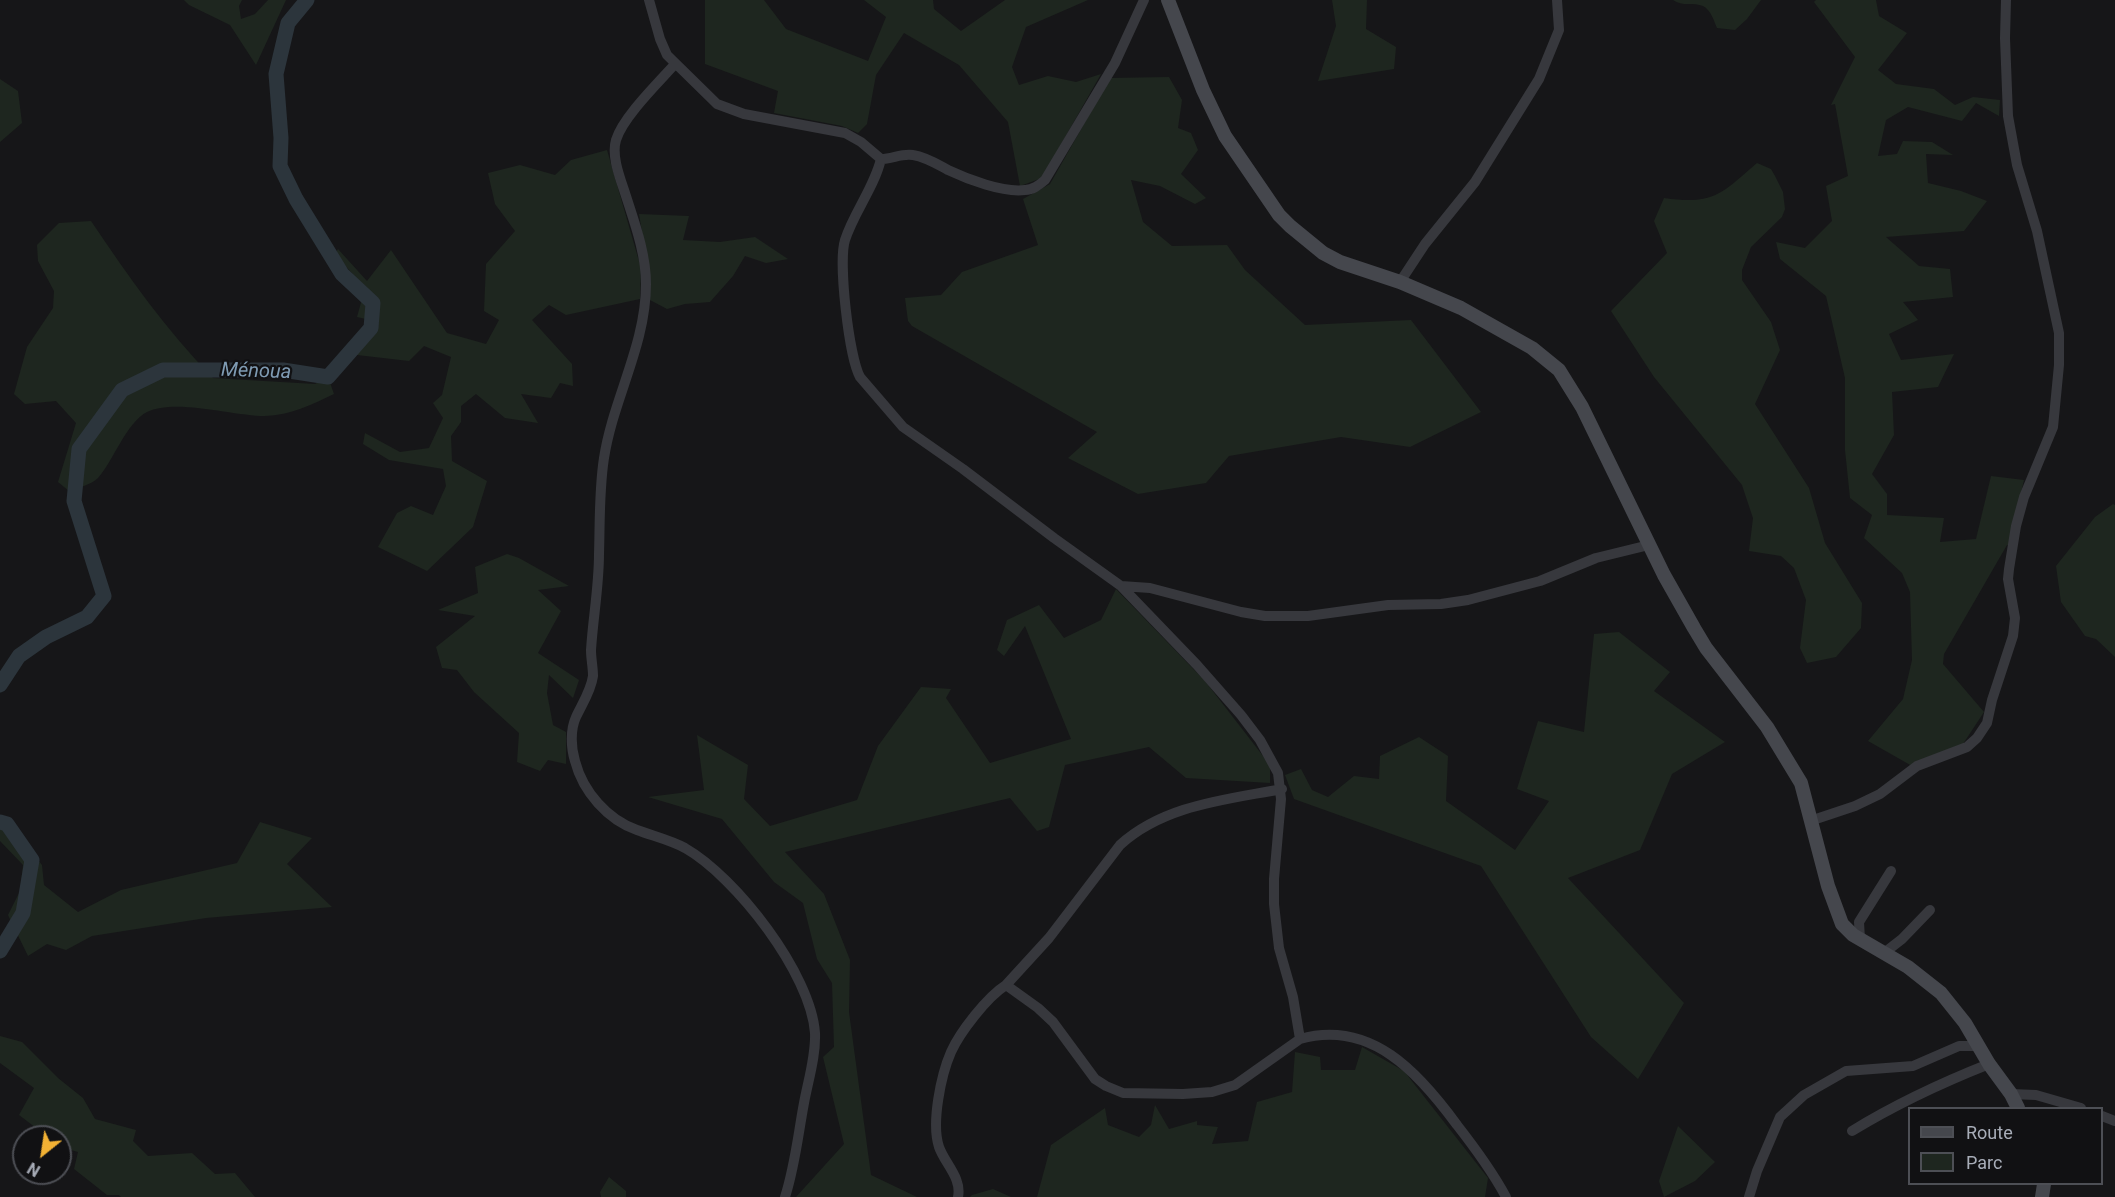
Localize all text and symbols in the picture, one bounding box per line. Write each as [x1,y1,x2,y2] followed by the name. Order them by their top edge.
[220,359,292,385] water label: Ménoua
[1908,1107,2103,1185] legend
[1966,1122,2013,1143] text: Route
[12,1125,72,1185] north arrow
[1966,1152,2002,1173] text: Parc
[24,1158,43,1180] text: N

